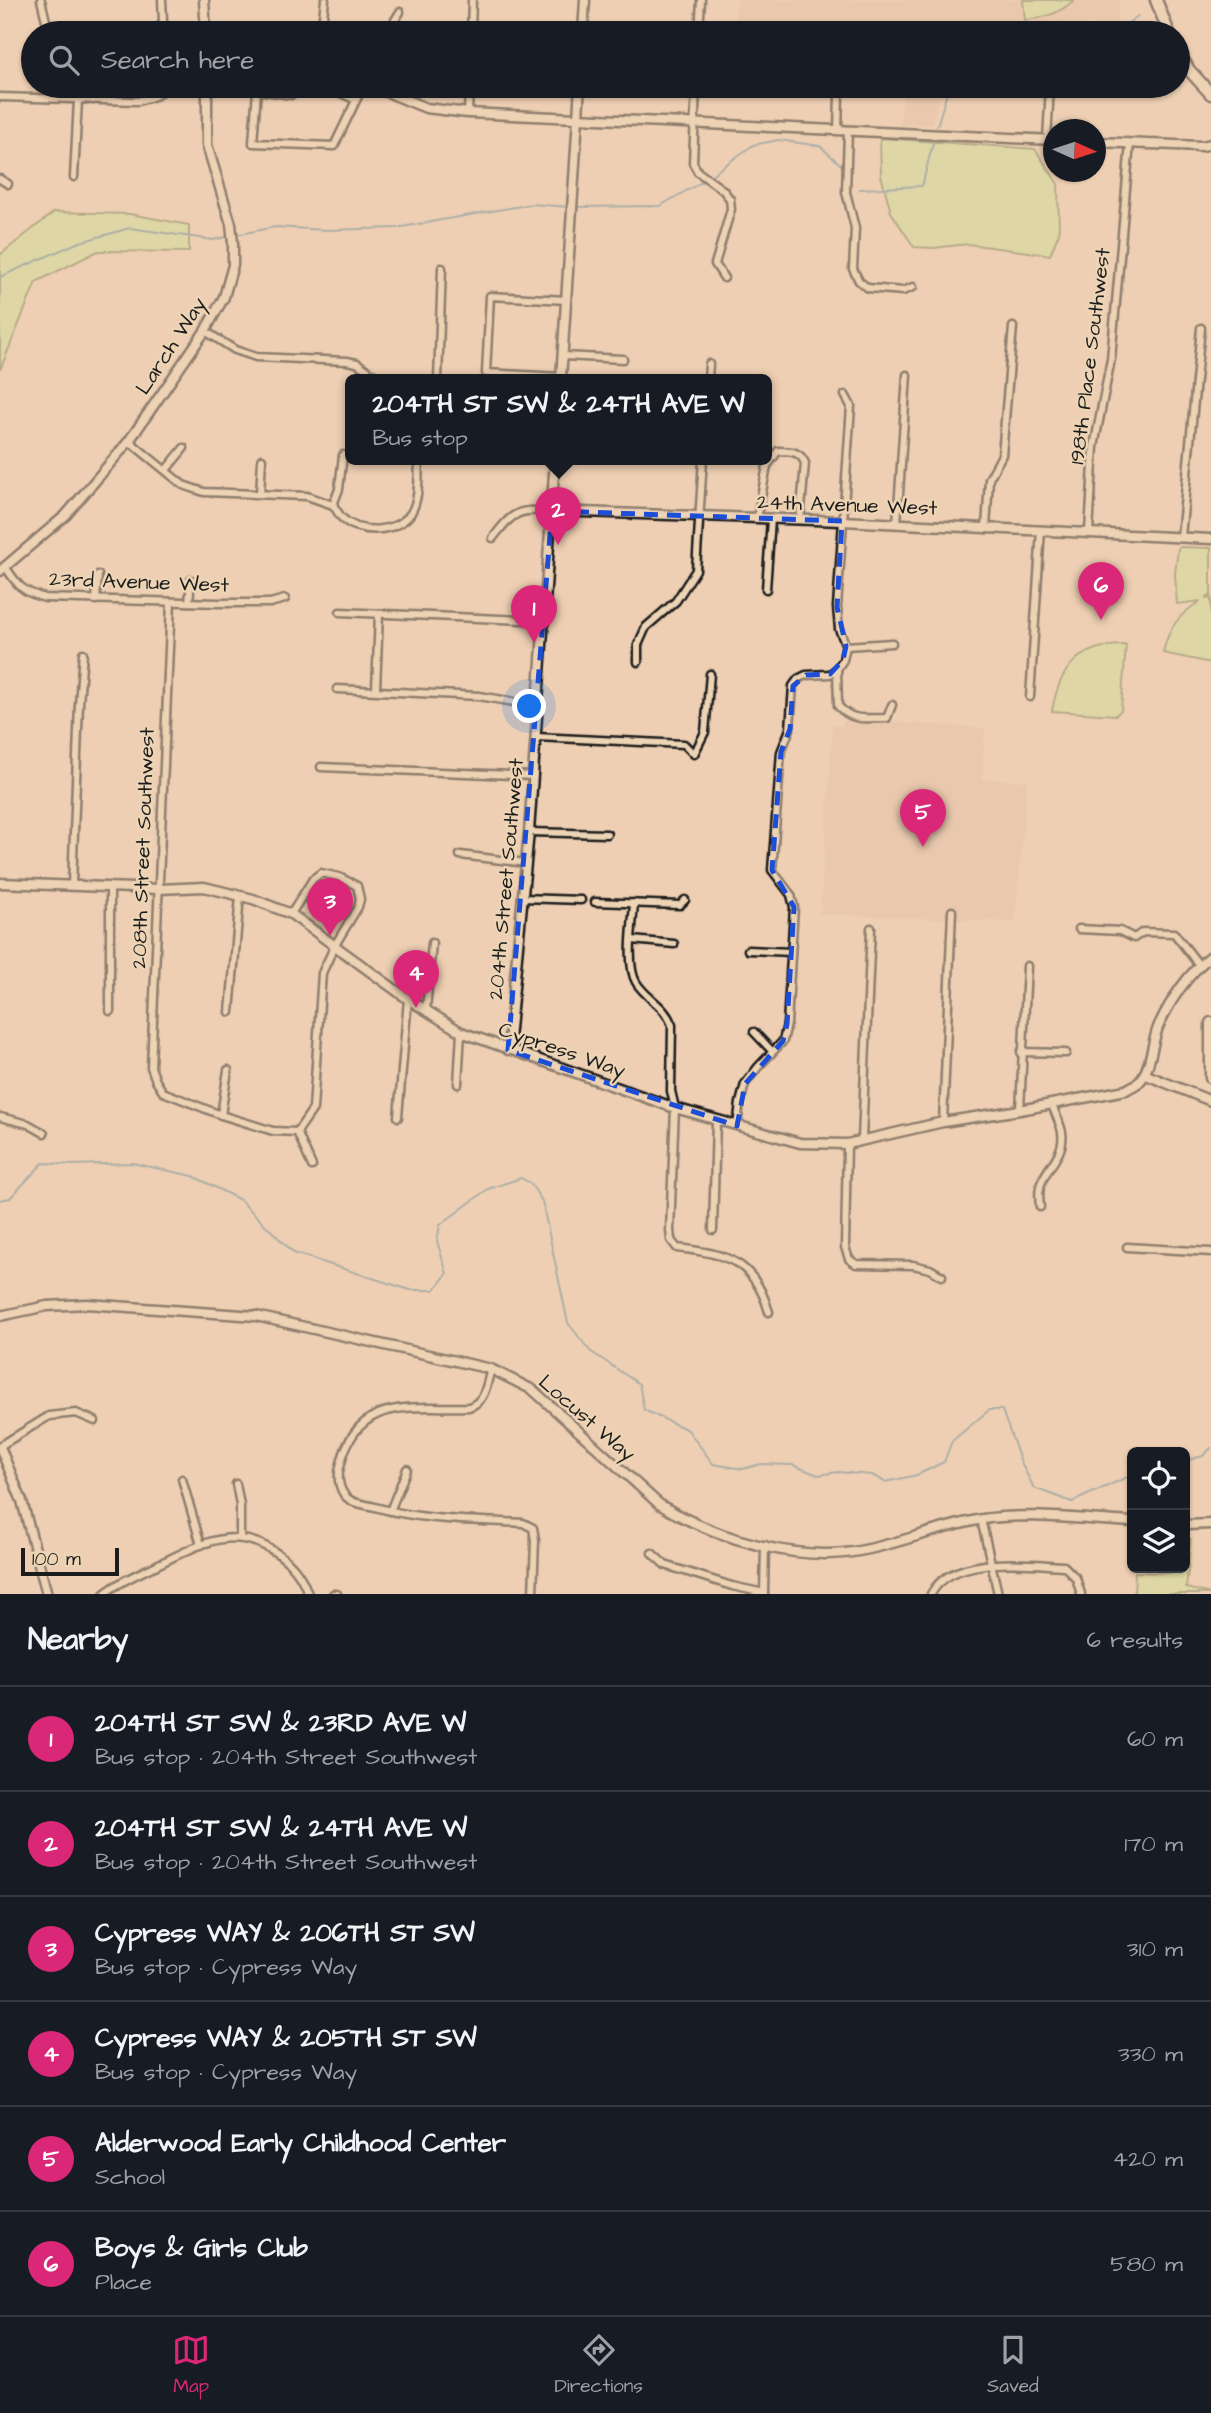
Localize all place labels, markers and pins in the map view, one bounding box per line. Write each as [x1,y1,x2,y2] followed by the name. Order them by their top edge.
[535,487,581,545] pin: 2
[1078,562,1124,620] pin: 6
[511,585,557,643] pin: 1
[900,789,946,847] pin: 5
[307,878,353,936] pin: 3
[393,950,439,1008] pin: 4

